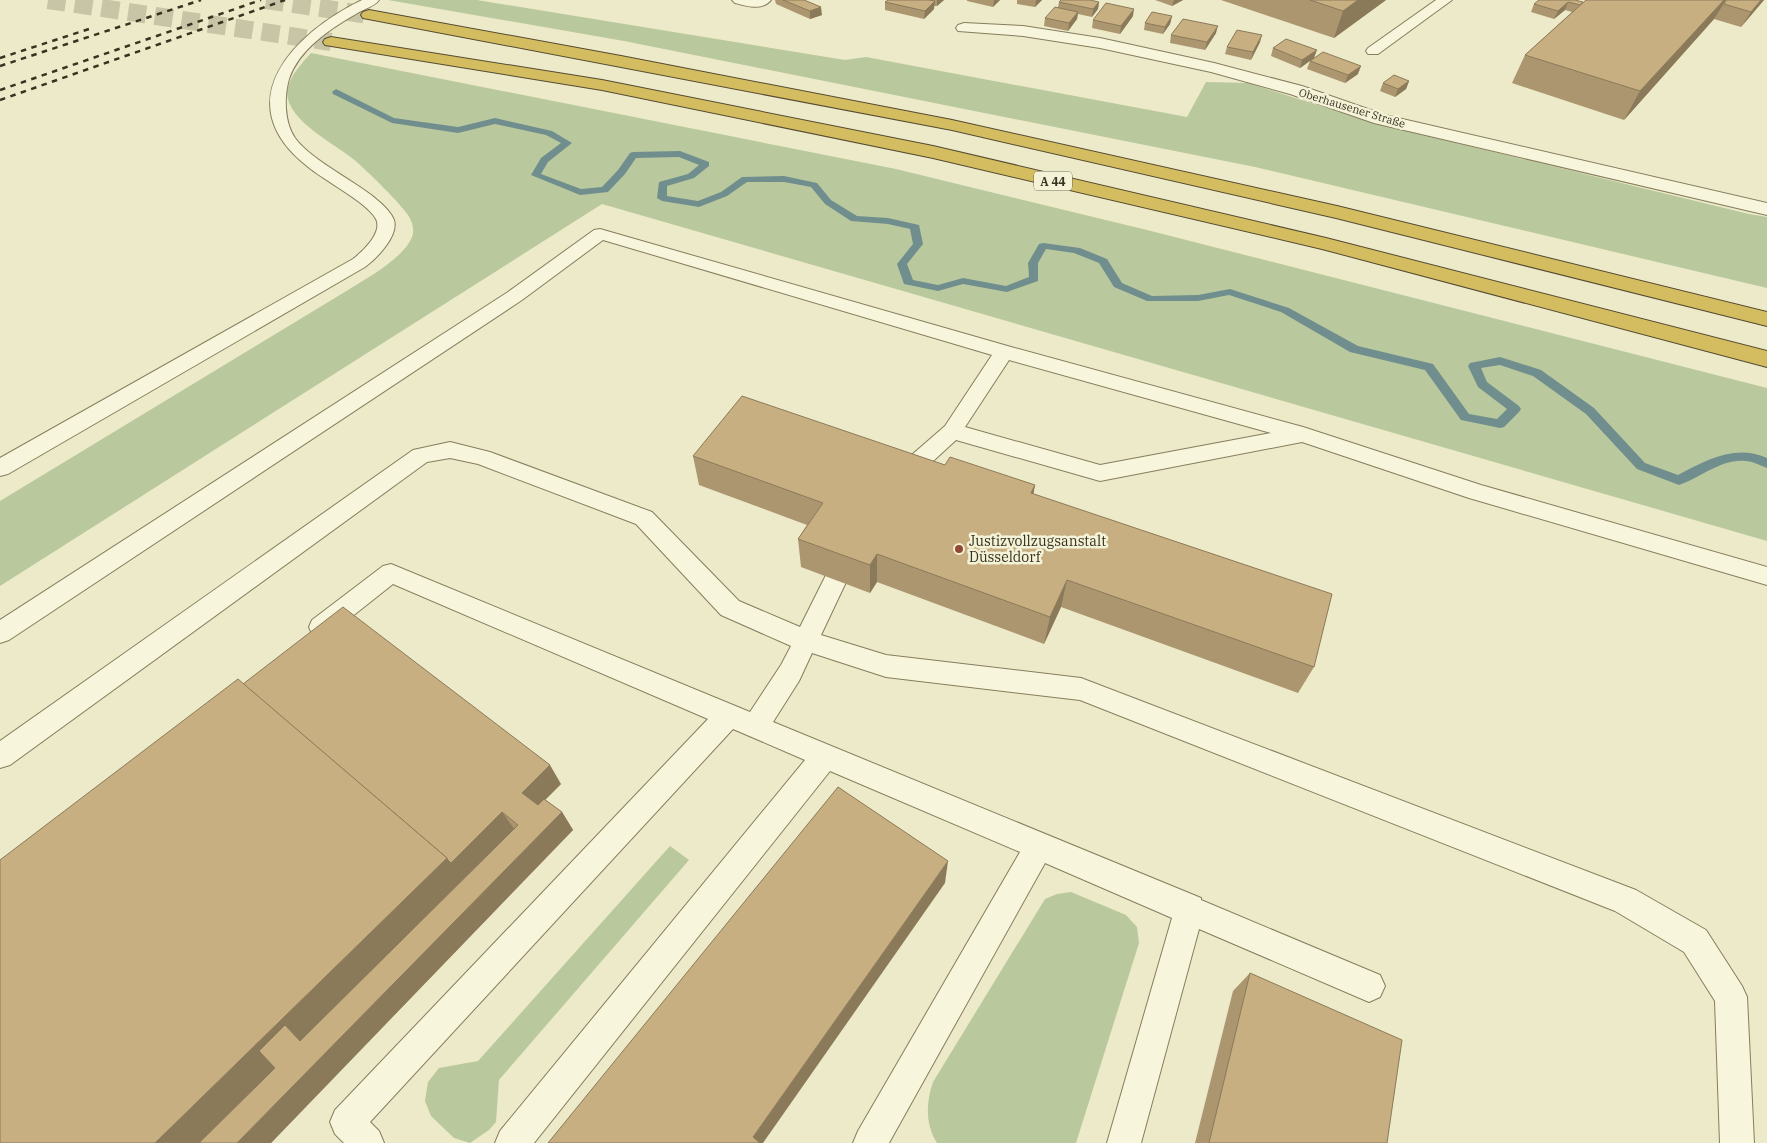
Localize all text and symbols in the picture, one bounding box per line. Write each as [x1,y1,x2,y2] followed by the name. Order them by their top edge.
[1297,85,1407,131] street label: Oberhausener Straße
[1034,172,1072,190] road number: A 44
[969,532,1106,566] place label: Justizvollzugsanstalt Düsseldorf
[953,543,965,555] marker: Justizvollzugsanstalt Düsseldorf

